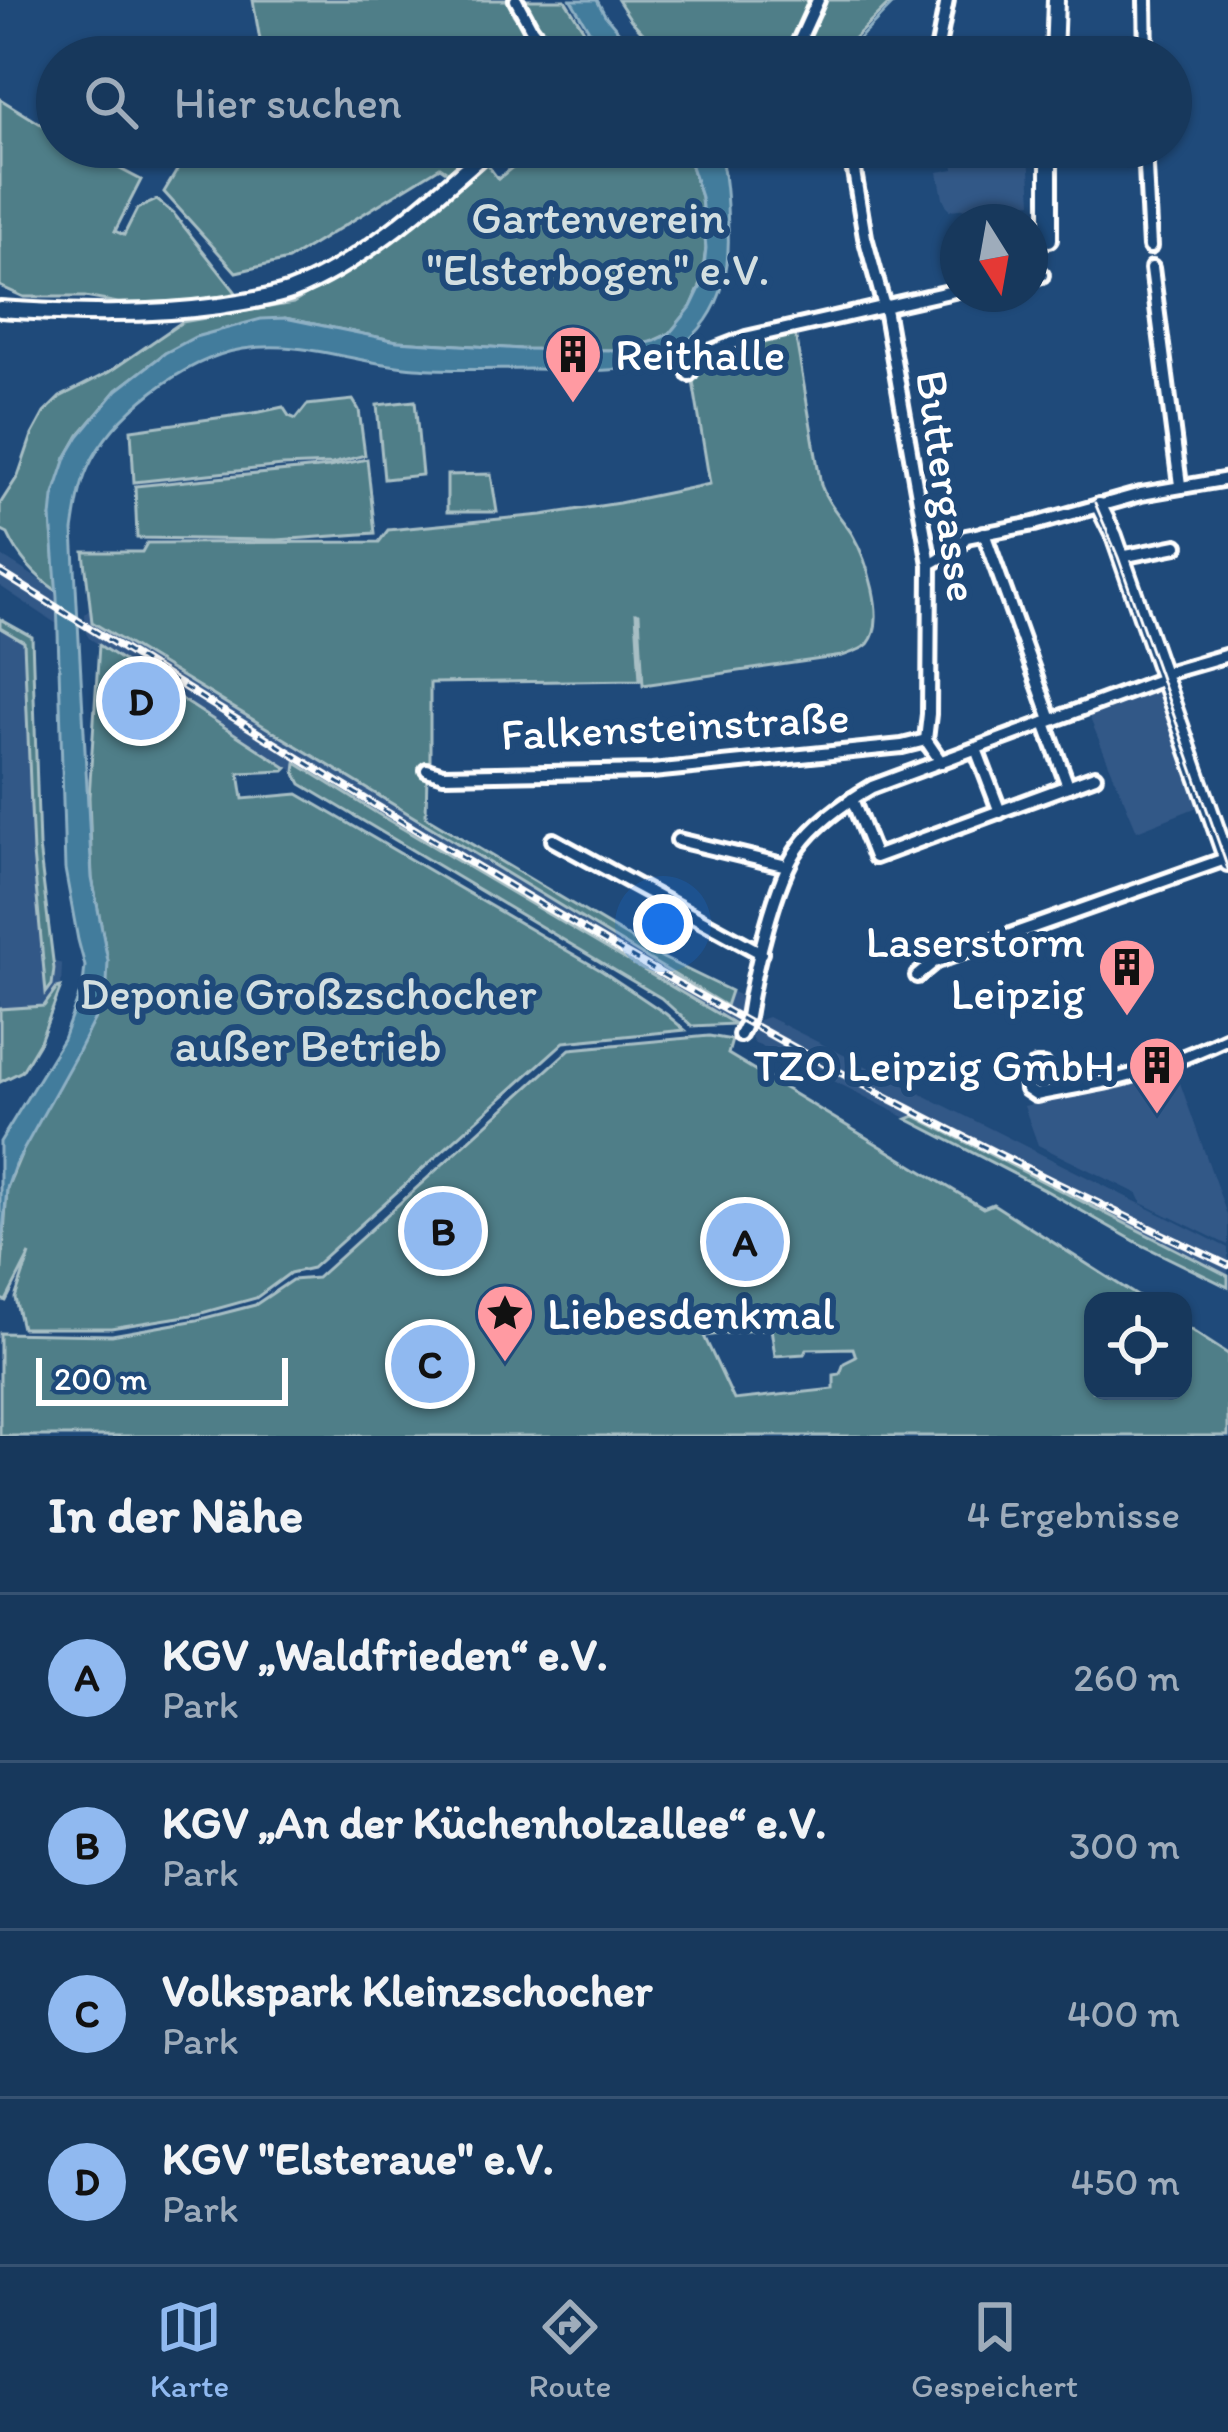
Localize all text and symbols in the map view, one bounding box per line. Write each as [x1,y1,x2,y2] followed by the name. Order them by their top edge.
[36,36,1192,168] search box
[78,69,144,135] icon: search
[174,75,402,129] text: Hier suchen
[426,190,770,296] park label: Gartenverein "Elsterbogen" e.V.
[940,204,1048,312] north arrow
[542,323,604,405] building icon: Reithalle
[615,327,785,381] place label: Reithalle
[905,367,991,605] street label: Buttergasse
[102,656,180,746] pin: D
[499,689,851,761] street label: Falkensteinstraße
[633,894,693,954] your location
[866,914,1085,1020] place label: Laserstorm Leipzig
[1096,936,1158,1018] building icon: Laserstorm Leipzig
[79,966,537,1072] park label: Deponie Großzschocher außer Betrieb
[1126,1034,1188,1116] building icon: TZO Leipzig GmbH
[753,1038,1115,1092] place label: TZO Leipzig GmbH
[404,1186,482,1276] pin: B
[706,1197,784,1287] pin: A
[474,1282,536,1364] place icon: Liebesdenkmal
[547,1286,835,1340] place label: Liebesdenkmal
[1084,1292,1192,1400] map controls
[1084,1292,1192,1400] button: locate
[391,1319,469,1409] pin: C
[36,1352,288,1405] scale bar
[54,1359,147,1398] text: 200 m
[48,1484,303,1545] text: In der Nähe
[966,1491,1180,1538] text: 4 Ergebnisse
[162,1627,608,1681] text: KGV „Waldfrieden“ e.V.
[75,1654,99,1701] text: A
[1073,1654,1180,1701] text: 260 m
[162,1681,239,1728] text: Park
[162,1795,826,1849] text: KGV „An der Küchenholzallee“ e.V.
[74,1822,100,1869] text: B
[1069,1822,1180,1869] text: 300 m
[162,1849,239,1896] text: Park
[162,1963,652,2017] text: Volkspark Kleinzschocher
[74,1990,100,2037] text: C
[1067,1990,1180,2037] text: 400 m
[162,2017,239,2064] text: Park
[162,2131,554,2185] text: KGV "Elsteraue" e.V.
[74,2158,100,2205] text: D
[1070,2158,1180,2205] text: 450 m
[162,2185,239,2232] text: Park
[150,2294,229,2405] tab: Karte
[529,2294,612,2405] tab: Route
[911,2294,1078,2405] tab: Gespeichert

